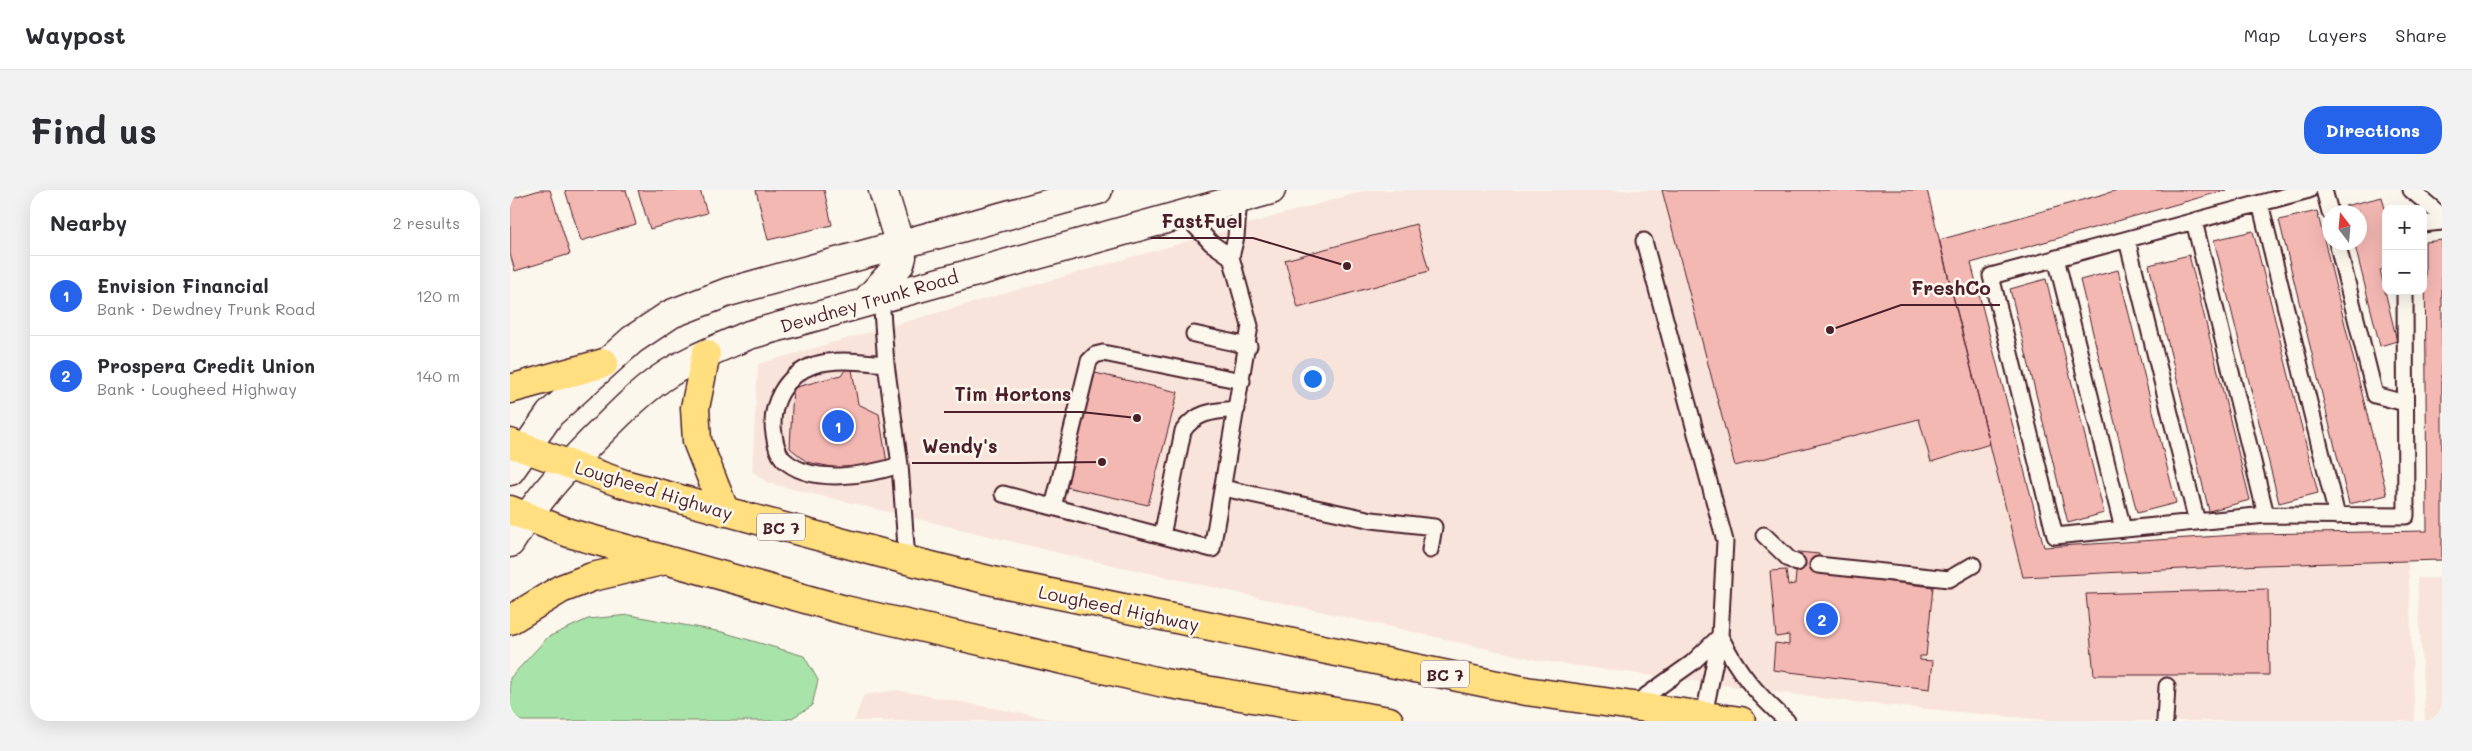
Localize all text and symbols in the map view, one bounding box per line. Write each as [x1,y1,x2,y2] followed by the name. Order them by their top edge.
[25,19,126,50] text: Waypost
[2244,23,2280,47] text: Map
[2308,23,2367,47] text: Layers
[2395,23,2447,47] text: Share
[2304,106,2442,154] button: Directions
[30,107,157,153] text: Find us
[1151,204,1253,238] callout: FastFuel
[2322,205,2367,250] north arrow
[2382,205,2427,295] map controls
[2382,205,2427,250] button: +
[1161,208,1243,233] text: FastFuel
[50,209,127,236] text: Nearby
[393,212,460,233] text: 2 results
[2382,250,2427,295] button: −
[777,264,961,338] street label: Dewdney Trunk Road
[1901,271,2000,305] callout: FreshCo
[97,273,269,298] text: Envision Financial
[1911,275,1991,300] text: FreshCo
[62,285,70,306] text: 1
[416,285,460,306] text: 120 m
[97,298,315,319] text: Bank · Dewdney Trunk Road
[97,353,315,378] text: Prospera Credit Union
[62,365,70,386] text: 2
[416,365,460,386] text: 140 m
[1300,366,1326,392] your location
[97,378,297,399] text: Bank · Lougheed Highway
[944,378,1081,412] callout: Tim Hortons
[955,381,1071,406] text: Tim Hortons
[822,407,854,445] pin: 1
[912,429,1008,463] callout: Wendy's
[922,433,998,458] text: Wendy's
[572,455,736,525] street label: Lougheed Highway
[757,514,805,541] road number: BC 7
[1037,579,1201,637] street label: Lougheed Highway
[1806,600,1838,638] pin: 2
[1421,660,1469,688] road number: BC 7

